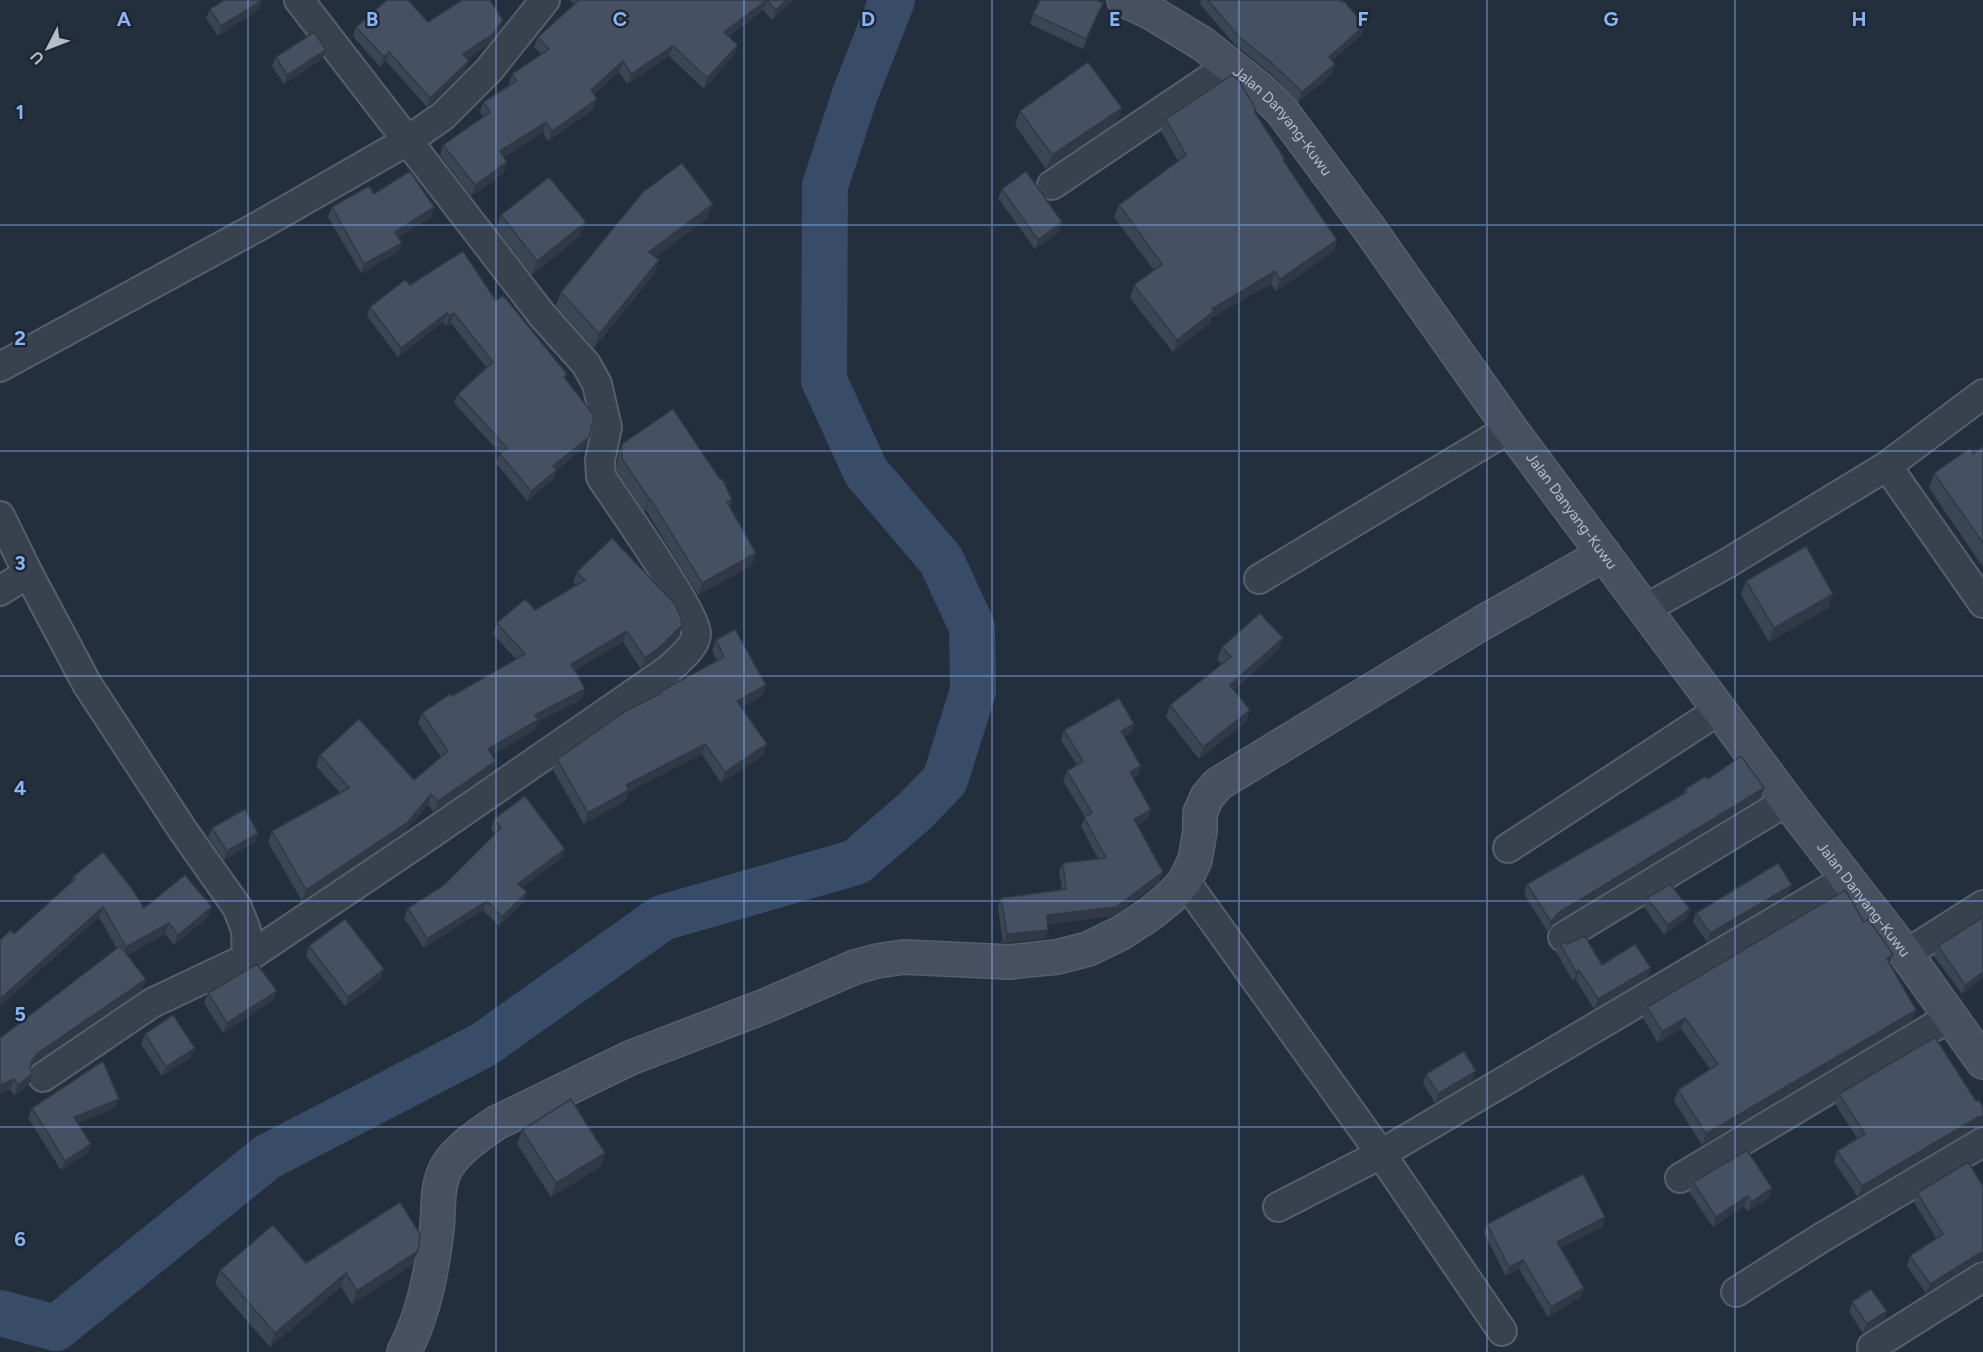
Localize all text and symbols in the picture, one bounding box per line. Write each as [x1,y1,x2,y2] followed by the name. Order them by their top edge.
[117,7,132,31] text: A
[366,7,378,31] text: B
[613,7,627,31] text: C
[861,7,875,31] text: D
[1109,7,1121,31] text: E
[1357,7,1369,31] text: F
[1604,7,1619,31] text: G
[1852,7,1867,31] text: H
[18,18,78,78] north arrow
[26,47,48,68] text: U
[1229,62,1336,179] street label: Jalan Danyang-Kuwu
[16,100,24,124] text: 1
[14,326,26,350] text: 2
[1522,449,1621,573] street label: Jalan Danyang-Kuwu
[14,551,26,575] text: 3
[14,776,27,800] text: 4
[1813,838,1914,961] street label: Jalan Danyang-Kuwu
[14,1002,26,1026] text: 5
[14,1227,26,1251] text: 6

